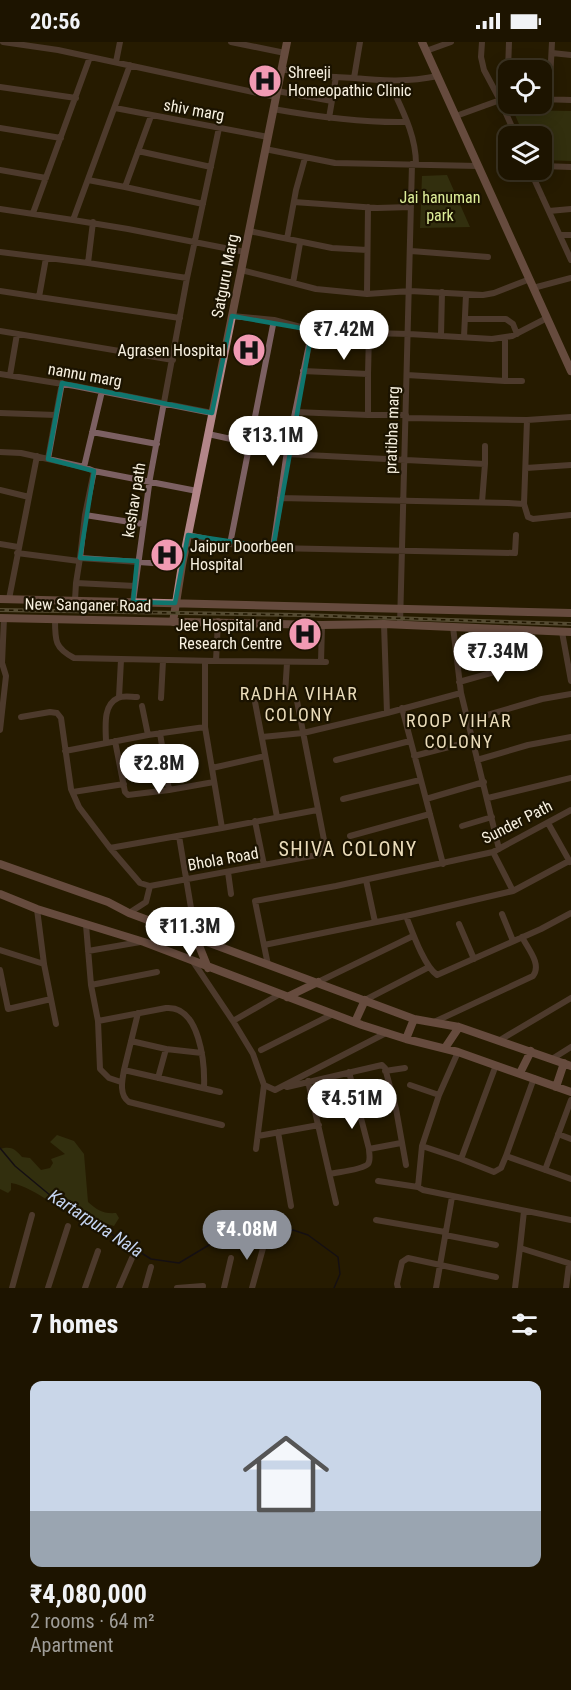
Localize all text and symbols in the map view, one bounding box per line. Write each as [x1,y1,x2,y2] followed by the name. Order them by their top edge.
[30,9,81,34] text: 20:56
[498,60,552,180] map controls
[498,60,552,114] button: locate
[247,63,283,99] hospital icon: Shreeji Homeopathic Clinic
[288,63,412,100] place label: Shreeji Homeopathic Clinic
[162,95,226,125] street label: shiv marg
[498,126,552,180] button: layers
[399,188,481,225] park label: Jai hanuman park
[208,232,242,320] street label: Satguru Marg
[295,310,393,361] pin: ₹7.42M
[314,317,374,341] text: ₹7.42M
[231,332,267,368] hospital icon: Agrasen Hospital
[118,341,226,360] place label: Agrasen Hospital
[47,359,123,391] street label: nannu marg
[381,386,403,474] street label: pratibha marg
[224,416,322,467] pin: ₹13.1M
[243,423,303,447] text: ₹13.1M
[119,461,149,539] street label: keshav path
[149,537,185,573] hospital icon: Jaipur Doorbeen Hospital
[190,537,294,574] place label: Jaipur Doorbeen Hospital
[25,594,151,616] street label: New Sanganer Road
[176,616,282,653] place label: Jee Hospital and Research Centre
[287,616,323,652] hospital icon: Jee Hospital and Research Centre
[449,632,547,683] pin: ₹7.34M
[468,639,528,663] text: ₹7.34M
[240,683,358,725] district label: RADHA VIHAR COLONY
[406,710,512,752] district label: ROOP VIHAR COLONY
[117,744,201,795] pin: ₹2.8M
[134,751,184,775] text: ₹2.8M
[479,796,555,848] street label: Sunder Path
[278,837,418,861] district label: SHIVA COLONY
[186,843,260,875] street label: Bhola Road
[141,907,239,958] pin: ₹11.3M
[160,914,220,938] text: ₹11.3M
[303,1079,401,1130] pin: ₹4.51M
[322,1086,382,1110] text: ₹4.51M
[45,1185,147,1261] water label: Kartarpura Nala
[198,1210,296,1261] pin: ₹4.08M
[217,1217,277,1241] text: ₹4.08M
[508,1308,541,1341] icon: filters
[30,1309,118,1339] text: 7 homes
[232,1420,340,1528] icon: home
[30,1579,147,1609] text: ₹4,080,000
[30,1609,155,1633] text: 2 rooms · 64 m²
[30,1633,114,1657] text: Apartment

